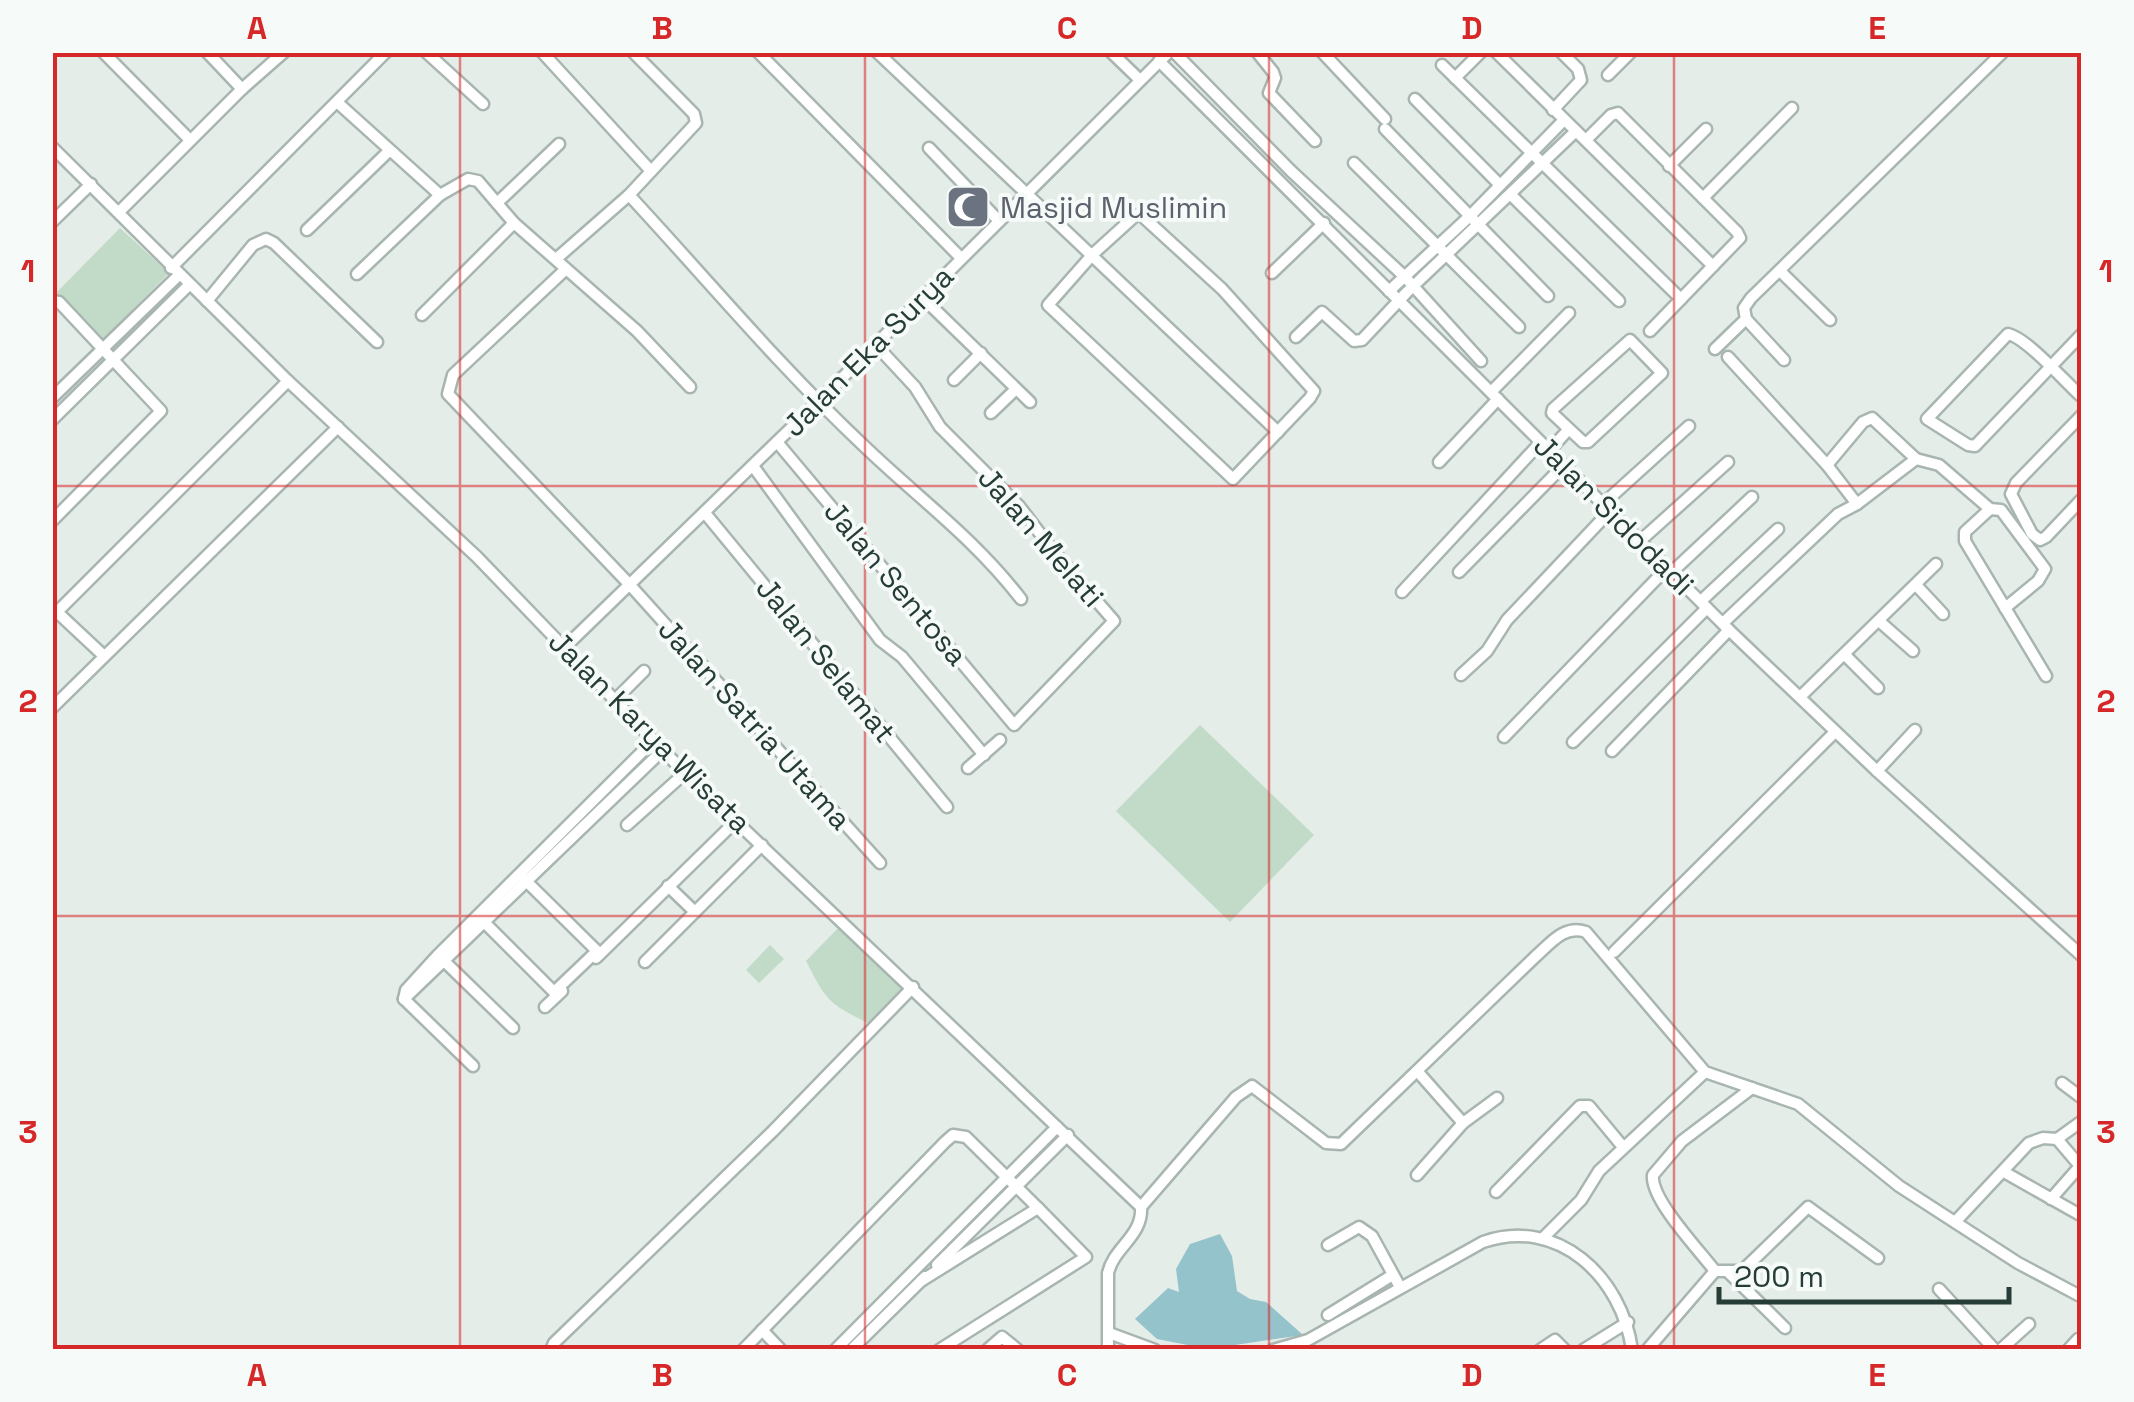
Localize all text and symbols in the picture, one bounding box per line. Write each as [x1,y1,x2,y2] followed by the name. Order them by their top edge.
[247,8,267,48] text: A
[651,8,673,48] text: B
[1057,8,1077,48] text: C
[1461,8,1483,48] text: D
[1868,8,1886,48] text: E
[945,184,991,230] mosque icon: Masjid Muslimin
[1000,188,1227,227] place label: Masjid Muslimin
[21,251,35,291] text: 1
[2099,251,2113,291] text: 1
[774,257,962,445] street label: Jalan Eka Surya
[1525,426,1703,604] street label: Jalan Sidodadi
[969,459,1113,615] street label: Jalan Melati
[816,492,976,674] street label: Jalan Sentosa
[747,569,905,751] street label: Jalan Selamat
[650,610,860,838] street label: Jalan Satria Utama
[540,622,760,842] street label: Jalan Karya Wisata
[18,681,38,721] text: 2
[2096,681,2116,721] text: 2
[18,1112,38,1152] text: 3
[2096,1112,2116,1152] text: 3
[1719,1242,2009,1304] scale bar
[1734,1257,1824,1296] text: 200 m
[247,1355,267,1395] text: A
[651,1355,673,1395] text: B
[1057,1355,1077,1395] text: C
[1461,1355,1483,1395] text: D
[1868,1355,1886,1395] text: E

